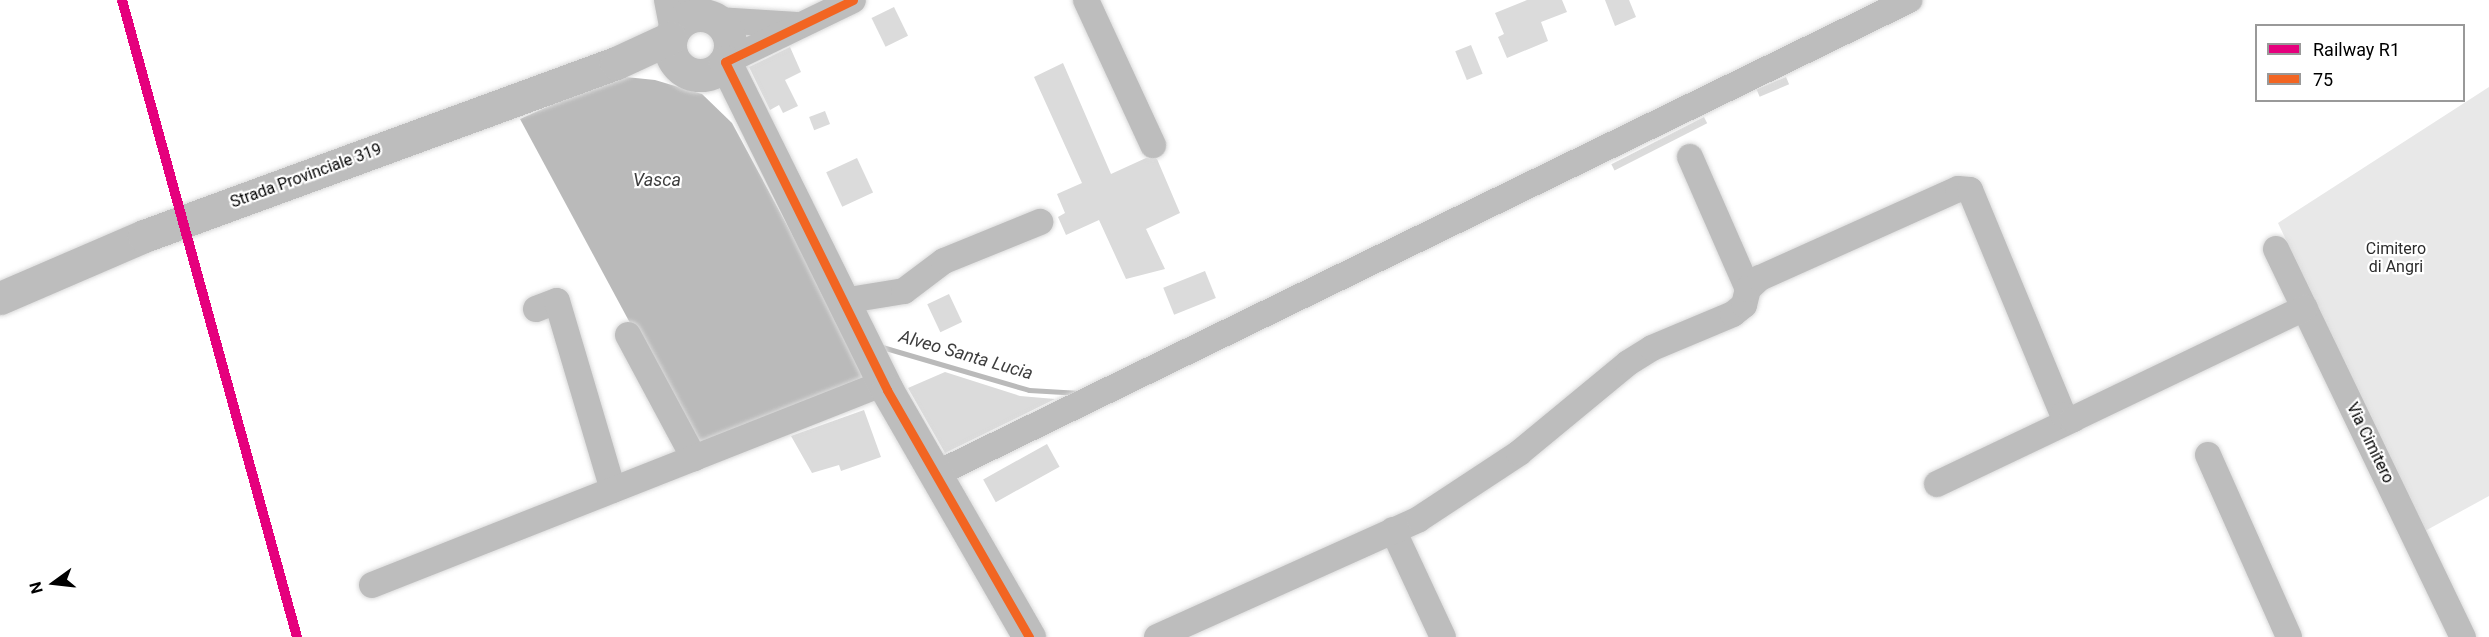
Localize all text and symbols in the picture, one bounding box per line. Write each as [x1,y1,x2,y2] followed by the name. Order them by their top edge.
[2255,24,2465,102] legend
[2313,39,2400,60] text: Railway R1
[2313,69,2333,90] text: 75
[228,140,384,212] street label: Strada Provinciale 319
[633,169,681,191] water label: Vasca
[2366,239,2426,277] park label: Cimitero di Angri
[897,326,1035,384] water label: Alveo Santa Lucia
[2342,400,2398,486] street label: Via Cimitero
[24,553,84,613] north arrow
[25,580,47,596] text: N

